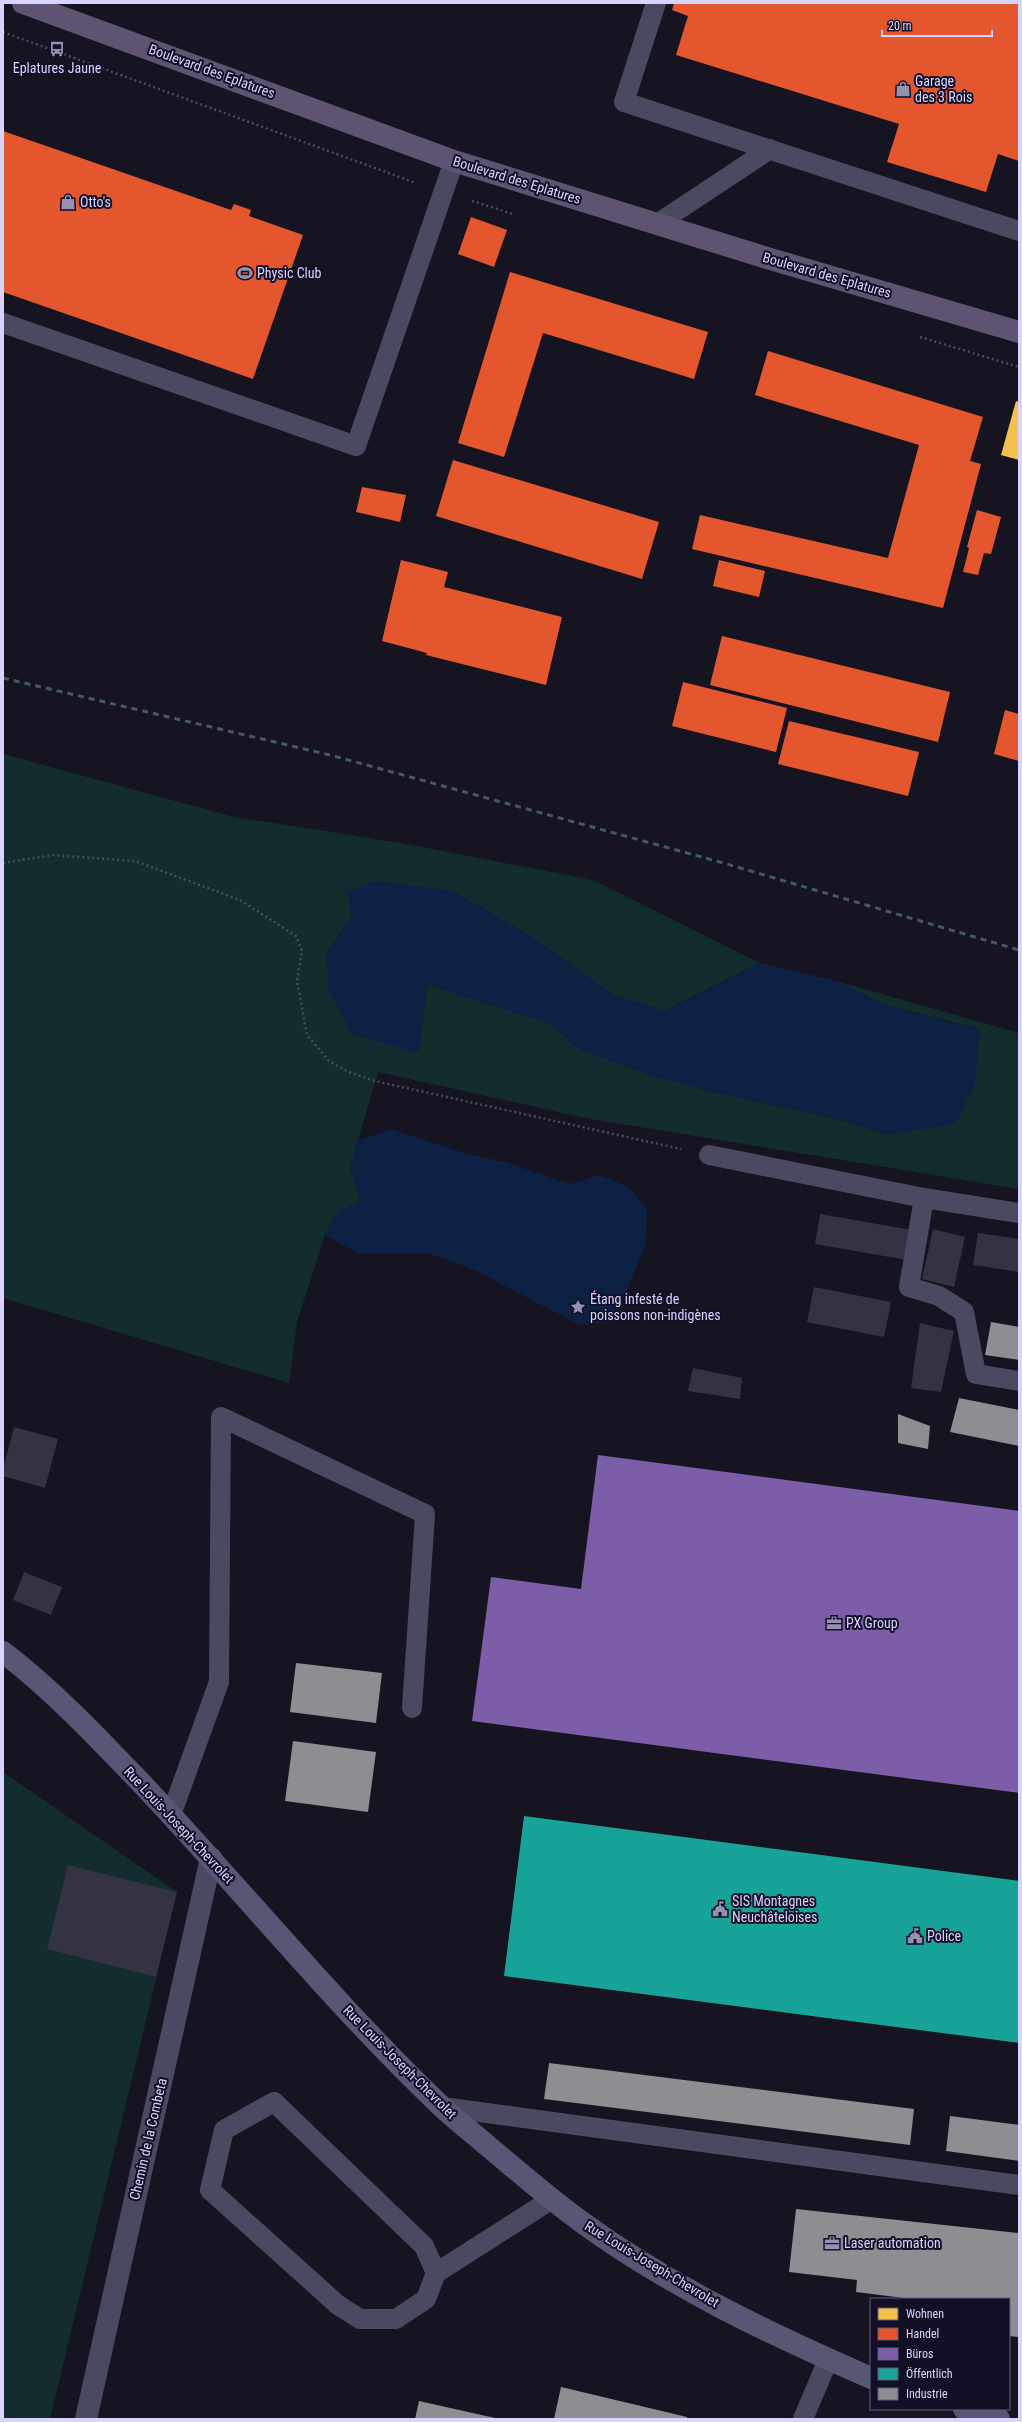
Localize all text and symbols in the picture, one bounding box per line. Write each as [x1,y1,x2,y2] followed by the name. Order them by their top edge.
[882,12,992,38] scale bar
[888,19,912,33] text: 20 m
[48,40,66,58] bus stop icon: Eplatures Jaune
[147,41,277,101] street label: Boulevard des Eplatures
[13,60,102,76] place label: Eplatures Jaune
[915,73,972,105] place label: Garage des 3 Rois
[894,80,912,98] shop icon: Garage des 3 Rois
[451,153,583,207] street label: Boulevard des Eplatures
[59,193,77,211] shop icon: Otto's
[80,194,111,210] place label: Otto's
[761,249,893,301] street label: Boulevard des Eplatures
[236,264,254,282] sports icon: Physic Club
[257,265,322,281] place label: Physic Club
[590,1290,721,1323] place label: Étang infesté de poissons non-indigènes
[569,1298,587,1316] place icon: Étang infesté de poissons non-indigènes
[825,1614,843,1632] office icon: PX Group
[846,1615,898,1631] place label: PX Group
[121,1763,237,1887] street label: Rue Louis-Joseph-Chevrolet
[732,1893,817,1925] place label: SIS Montagnes Neuchâteloises
[711,1900,729,1918] public building icon: SIS Montagnes Neuchâteloises
[906,1927,924,1945] public building icon: Police
[927,1928,962,1944] place label: Police
[340,2002,460,2122] street label: Rue Louis-Joseph-Chevrolet
[126,2076,170,2202] street label: Chemin de la Combeta
[582,2218,722,2310] street label: Rue Louis-Joseph-Chevrolet
[823,2234,841,2252] office icon: Laser automation
[844,2235,941,2251] place label: Laser automation
[870,2298,1010,2410] legend
[906,2307,944,2321] text: Wohnen
[906,2327,939,2341] text: Handel
[906,2347,933,2361] text: Büros
[906,2366,953,2381] text: Öffentlich
[906,2387,948,2401] text: Industrie

